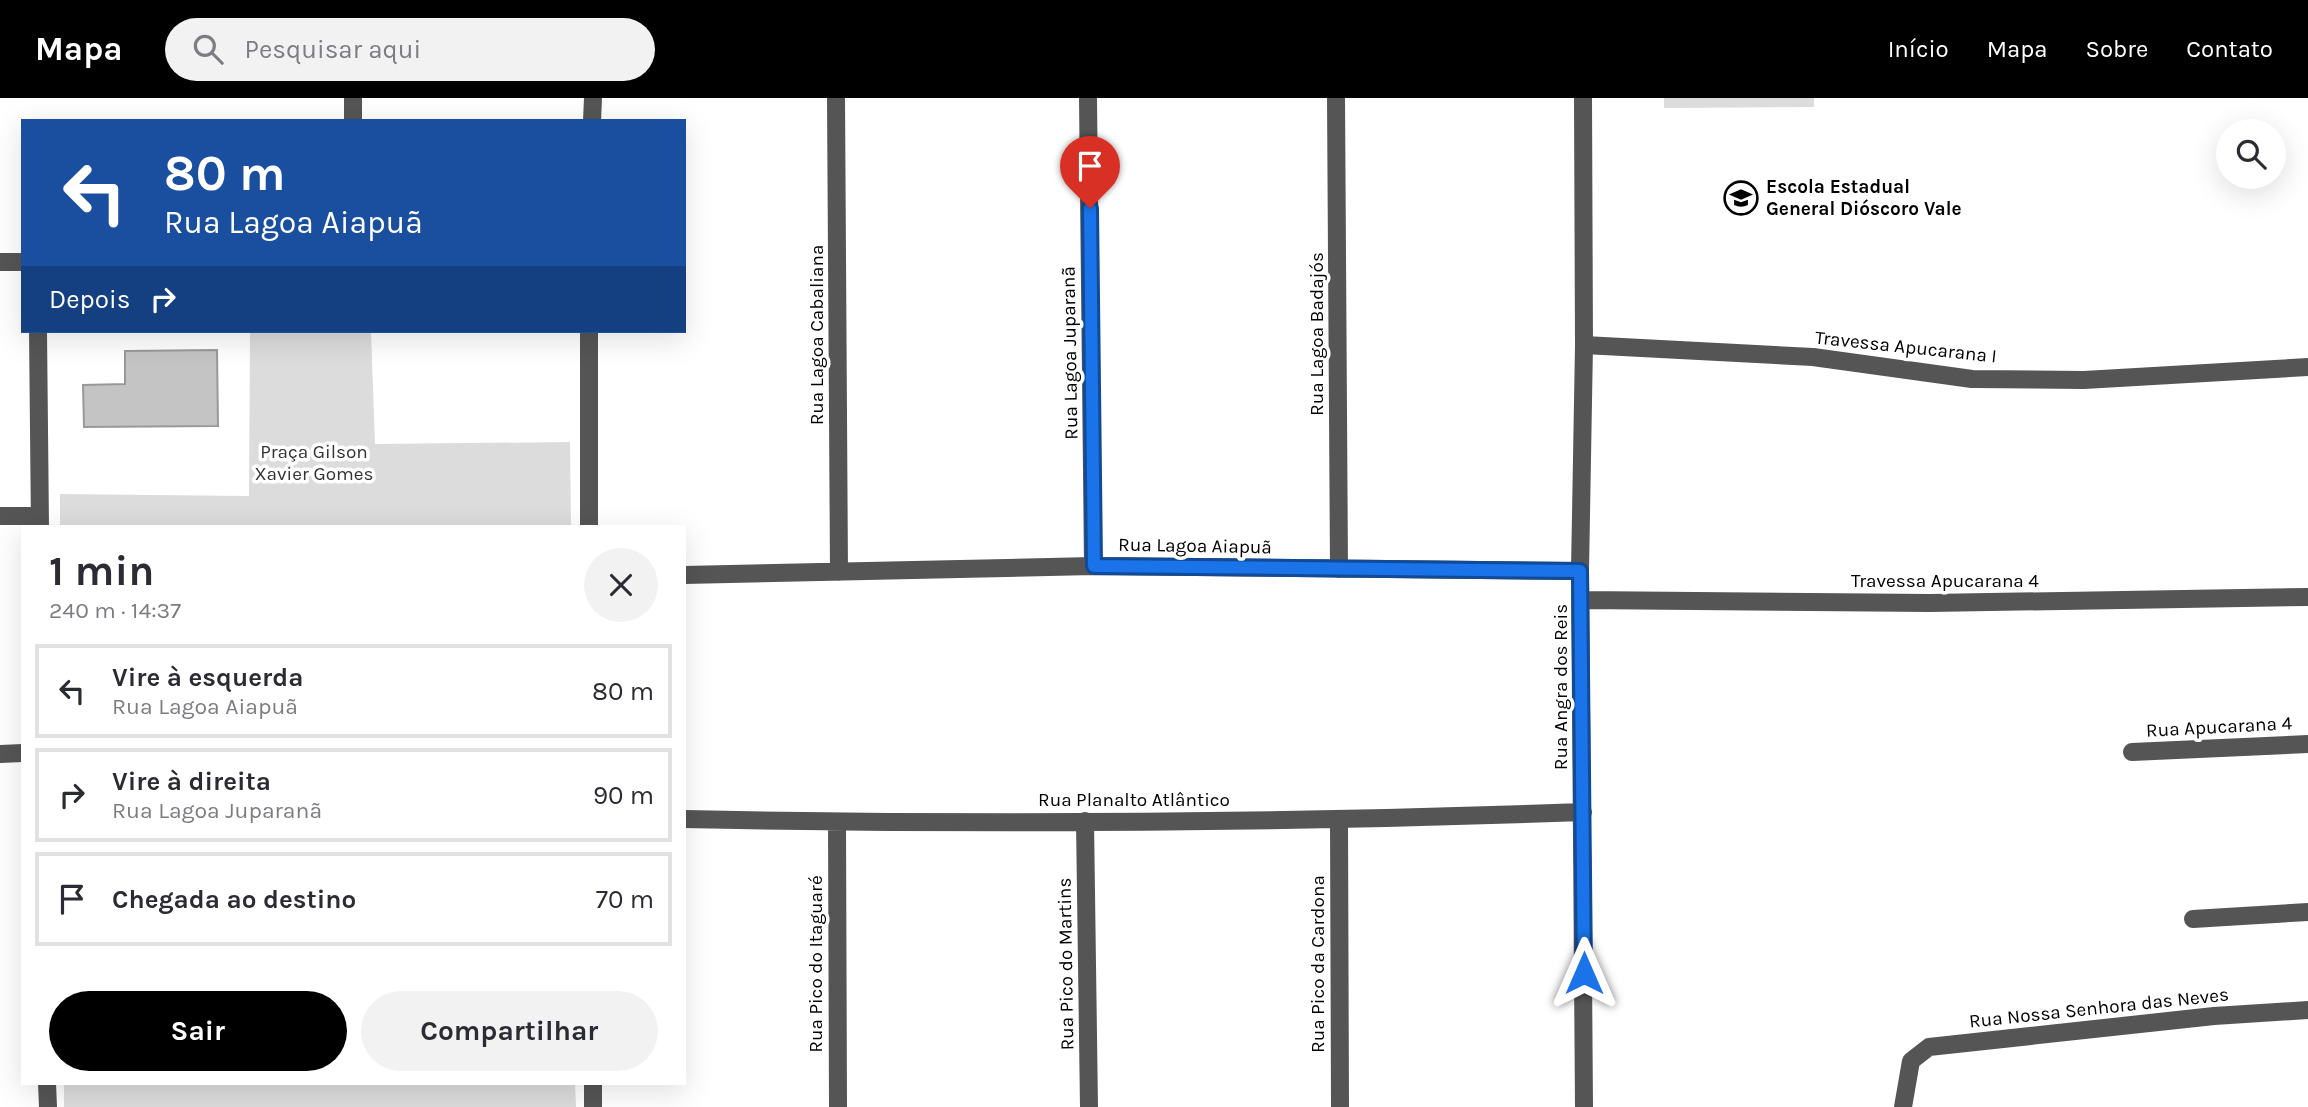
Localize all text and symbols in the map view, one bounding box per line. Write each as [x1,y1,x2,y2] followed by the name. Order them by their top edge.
[165,18,655,81] search box
[35,30,123,68] text: Mapa
[189,30,227,68] icon: search
[245,34,421,65] text: Pesquisar aqui
[1888,35,1949,63] text: Início
[1987,35,2047,63] text: Mapa
[2085,35,2148,63] text: Sobre
[2186,35,2273,63] text: Contato
[2216,119,2286,189] map controls
[2216,119,2286,189] button: search
[1060,136,1120,208] pin
[164,145,286,202] text: 80 m
[49,147,140,238] icon: left
[1071,147,1109,185] icon: arrive
[1766,176,1962,220] place label: Escola Estadual General Dióscoro Vale
[1722,179,1760,217] school or university icon: Escola Estadual General Dióscoro Vale
[164,204,423,241] text: Rua Lagoa Aiapuã
[806,245,828,425] street label: Rua Lagoa Cabaliana
[1306,252,1328,416] street label: Rua Lagoa Badajós
[1057,266,1083,440] street label: Rua Lagoa Juparanã
[144,280,182,318] icon: right
[49,284,130,315] text: Depois
[1814,327,1998,367] street label: Travessa Apucarana I
[254,441,374,485] park label: Praça Gilson Xavier Gomes
[1118,534,1272,558] street label: Rua Lagoa Aiapuã
[49,546,154,596] text: 1 min
[584,548,658,622] button: close
[1851,570,2039,592] street label: Travessa Apucarana 4
[49,597,181,624] text: 240 m · 14:37
[1550,604,1572,770] street label: Rua Angra dos Reis
[112,662,303,693] text: Vire à esquerda
[53,672,91,710] icon: left
[592,676,654,707] text: 80 m
[112,693,298,720] text: Rua Lagoa Aiapuã
[2145,712,2293,742] street label: Rua Apucarana 4
[112,766,271,797] text: Vire à direita
[53,776,91,814] icon: right
[593,780,654,811] text: 90 m
[1038,789,1230,811] street label: Rua Planalto Atlântico
[112,797,322,824] text: Rua Lagoa Juparanã
[805,875,827,1053] street label: Rua Pico do Itaguaré
[1307,875,1329,1053] street label: Rua Pico da Cardona
[1053,877,1079,1051] street label: Rua Pico do Martins
[53,880,91,918] icon: arrive
[112,884,356,915] text: Chegada ao destino
[596,884,654,915] text: 70 m
[1547,936,1621,1010] position arrow
[1968,983,2230,1033] street label: Rua Nossa Senhora das Neves
[49,991,347,1071] button: Sair
[361,991,658,1071] button: Compartilhar

